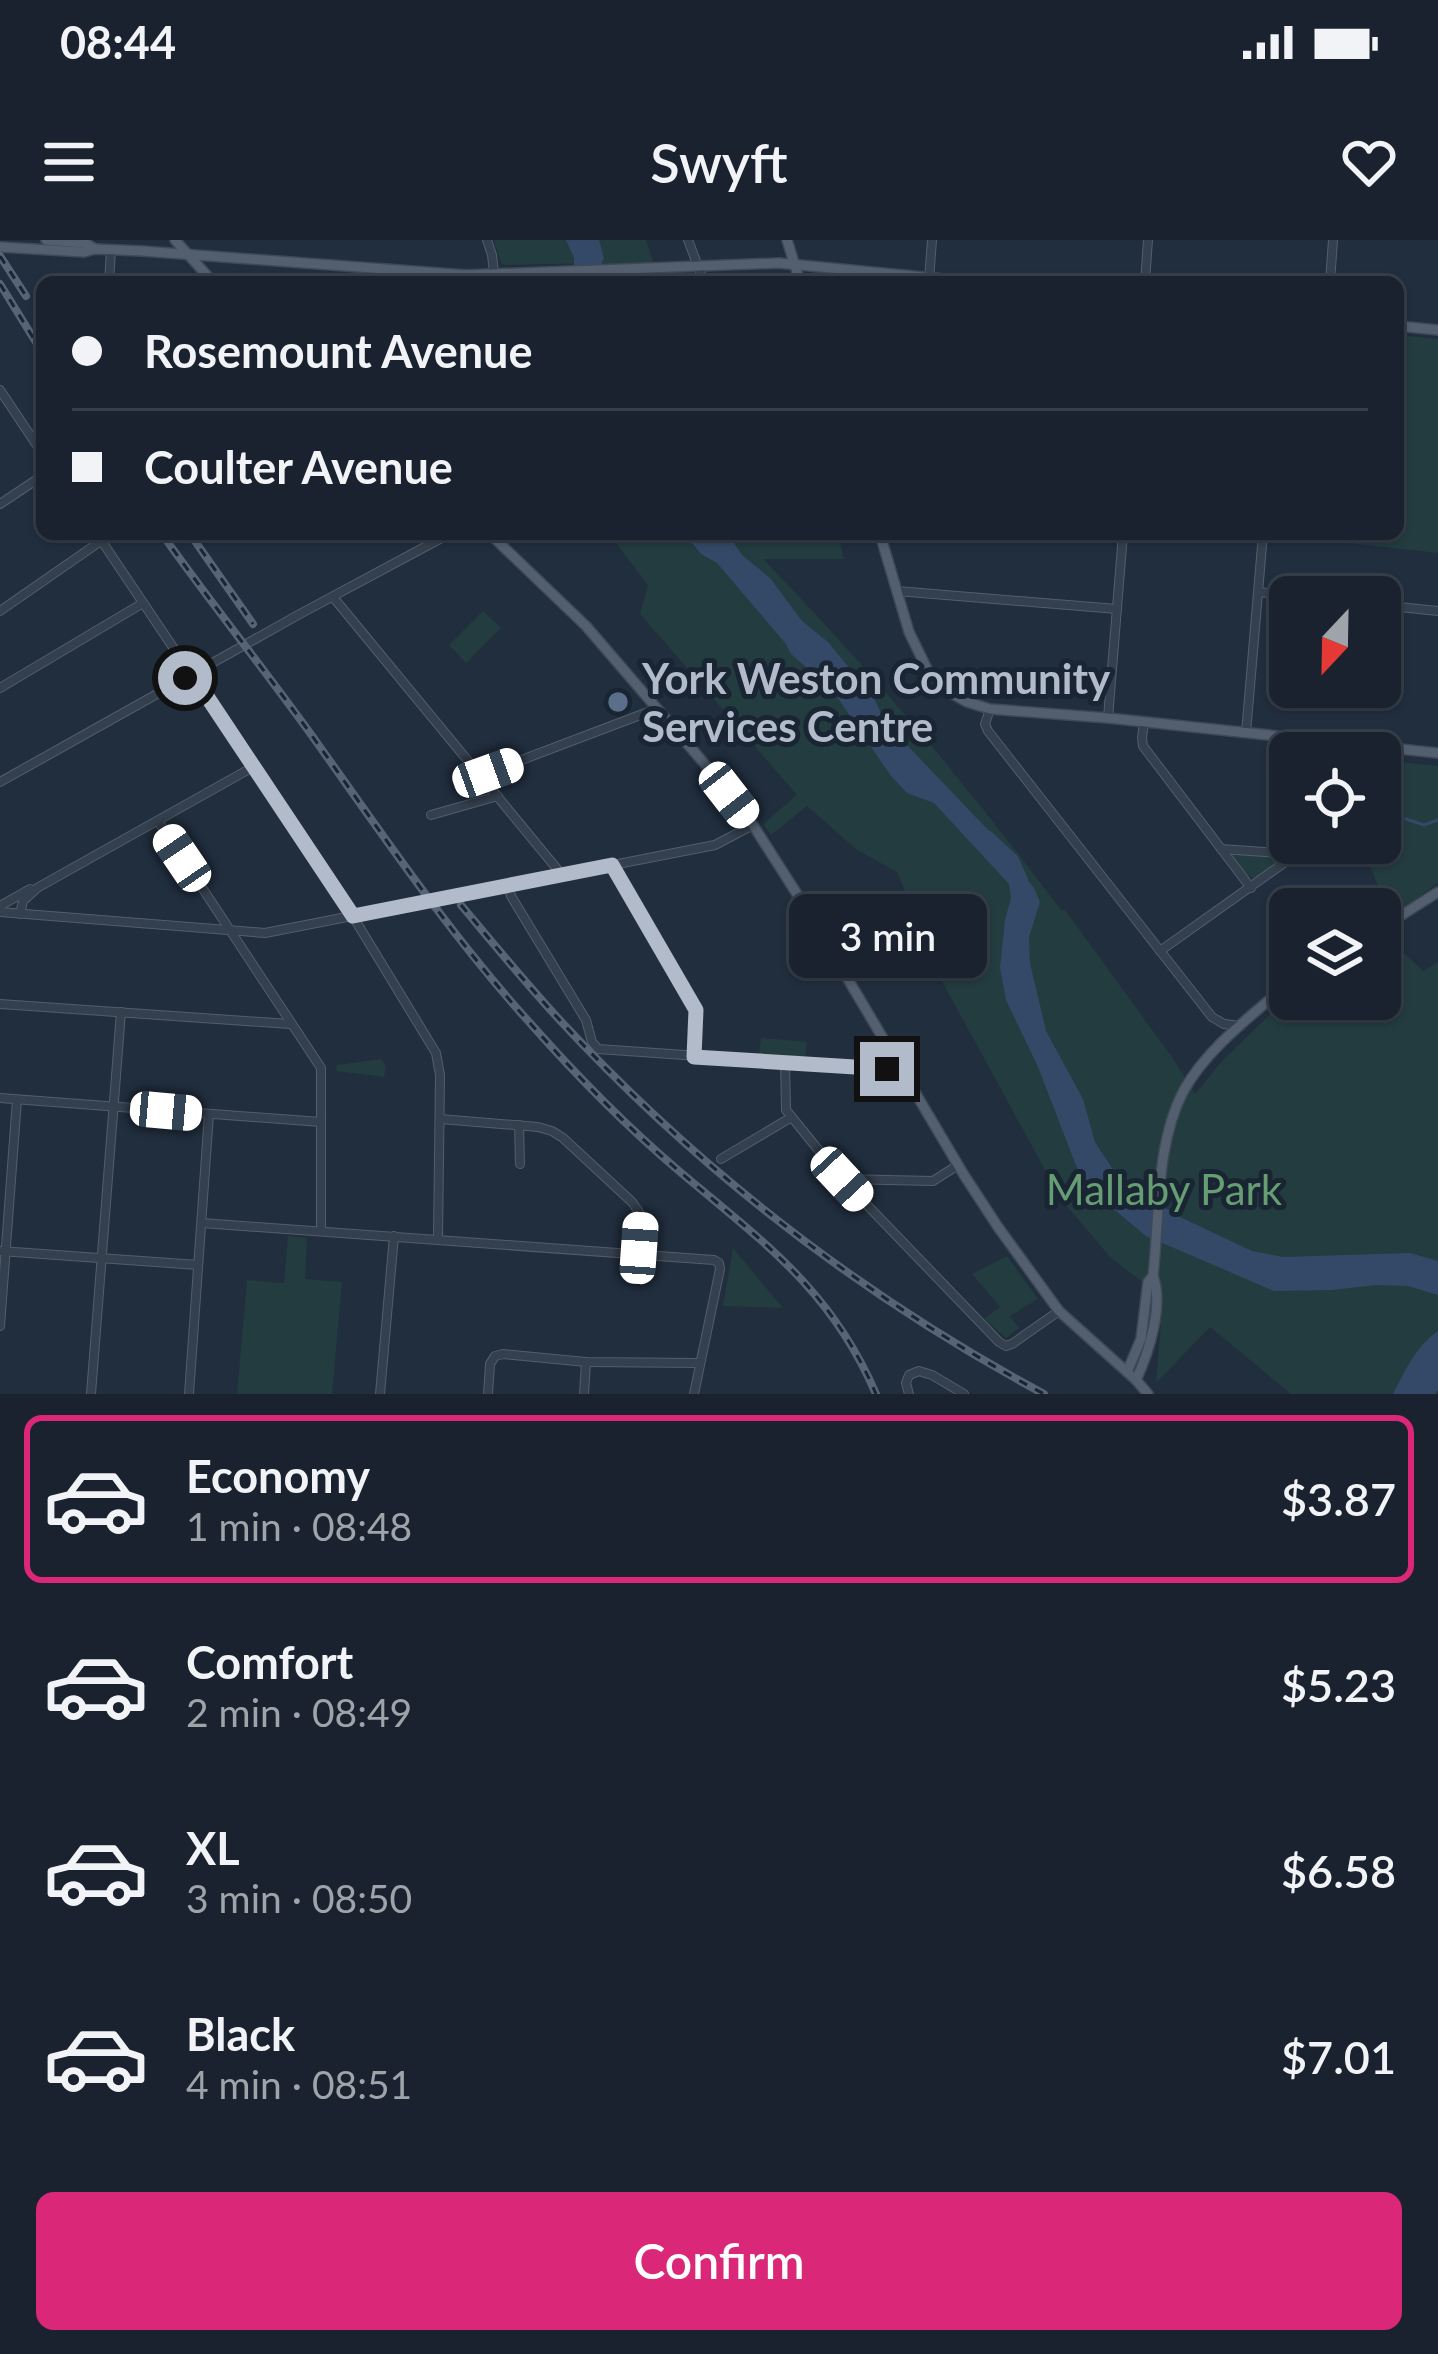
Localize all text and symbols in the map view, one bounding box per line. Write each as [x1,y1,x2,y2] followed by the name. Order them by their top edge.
[60,15,176,69] text: 08:44
[36,129,102,195] icon: menu
[1336,129,1402,195] icon: heart
[650,130,788,195] text: Swyft
[144,324,532,378] text: Rosemount Avenue
[144,440,453,494] text: Coulter Avenue
[1269,576,1401,708] north arrow
[1269,576,1401,1020] map controls
[158,651,212,705] route start
[641,653,1111,751] place label: York Weston Community Services Centre
[605,689,631,715] marker: York Weston Community Services Centre
[1269,732,1401,864] button: locate
[448,744,528,802] car
[693,756,765,834] car
[147,818,217,898] car
[1269,888,1401,1020] button: layers
[788,895,986,979] callout: 3 min
[840,913,936,959] text: 3 min
[860,1042,914,1096] route end
[129,1090,203,1132] car
[804,1140,880,1218] car
[1046,1164,1283,1214] park label: Mallaby Park
[619,1211,659,1285] car
[42,1445,150,1553] icon: car
[186,1449,370,1503] text: Economy
[1281,1472,1396,1526] text: $3.87
[186,1503,412,1549] text: 1 min · 08:48
[42,1631,150,1739] icon: car
[186,1635,353,1689] text: Comfort
[1281,1658,1396,1712] text: $5.23
[186,1689,412,1735] text: 2 min · 08:49
[42,1817,150,1925] icon: car
[186,1821,240,1875] text: XL
[1281,1844,1396,1898] text: $6.58
[186,1875,412,1921] text: 3 min · 08:50
[42,2003,150,2111] icon: car
[186,2007,295,2061] text: Black
[1281,2030,1396,2084] text: $7.01
[186,2061,412,2107] text: 4 min · 08:51
[36,2192,1402,2330] button: Confirm

